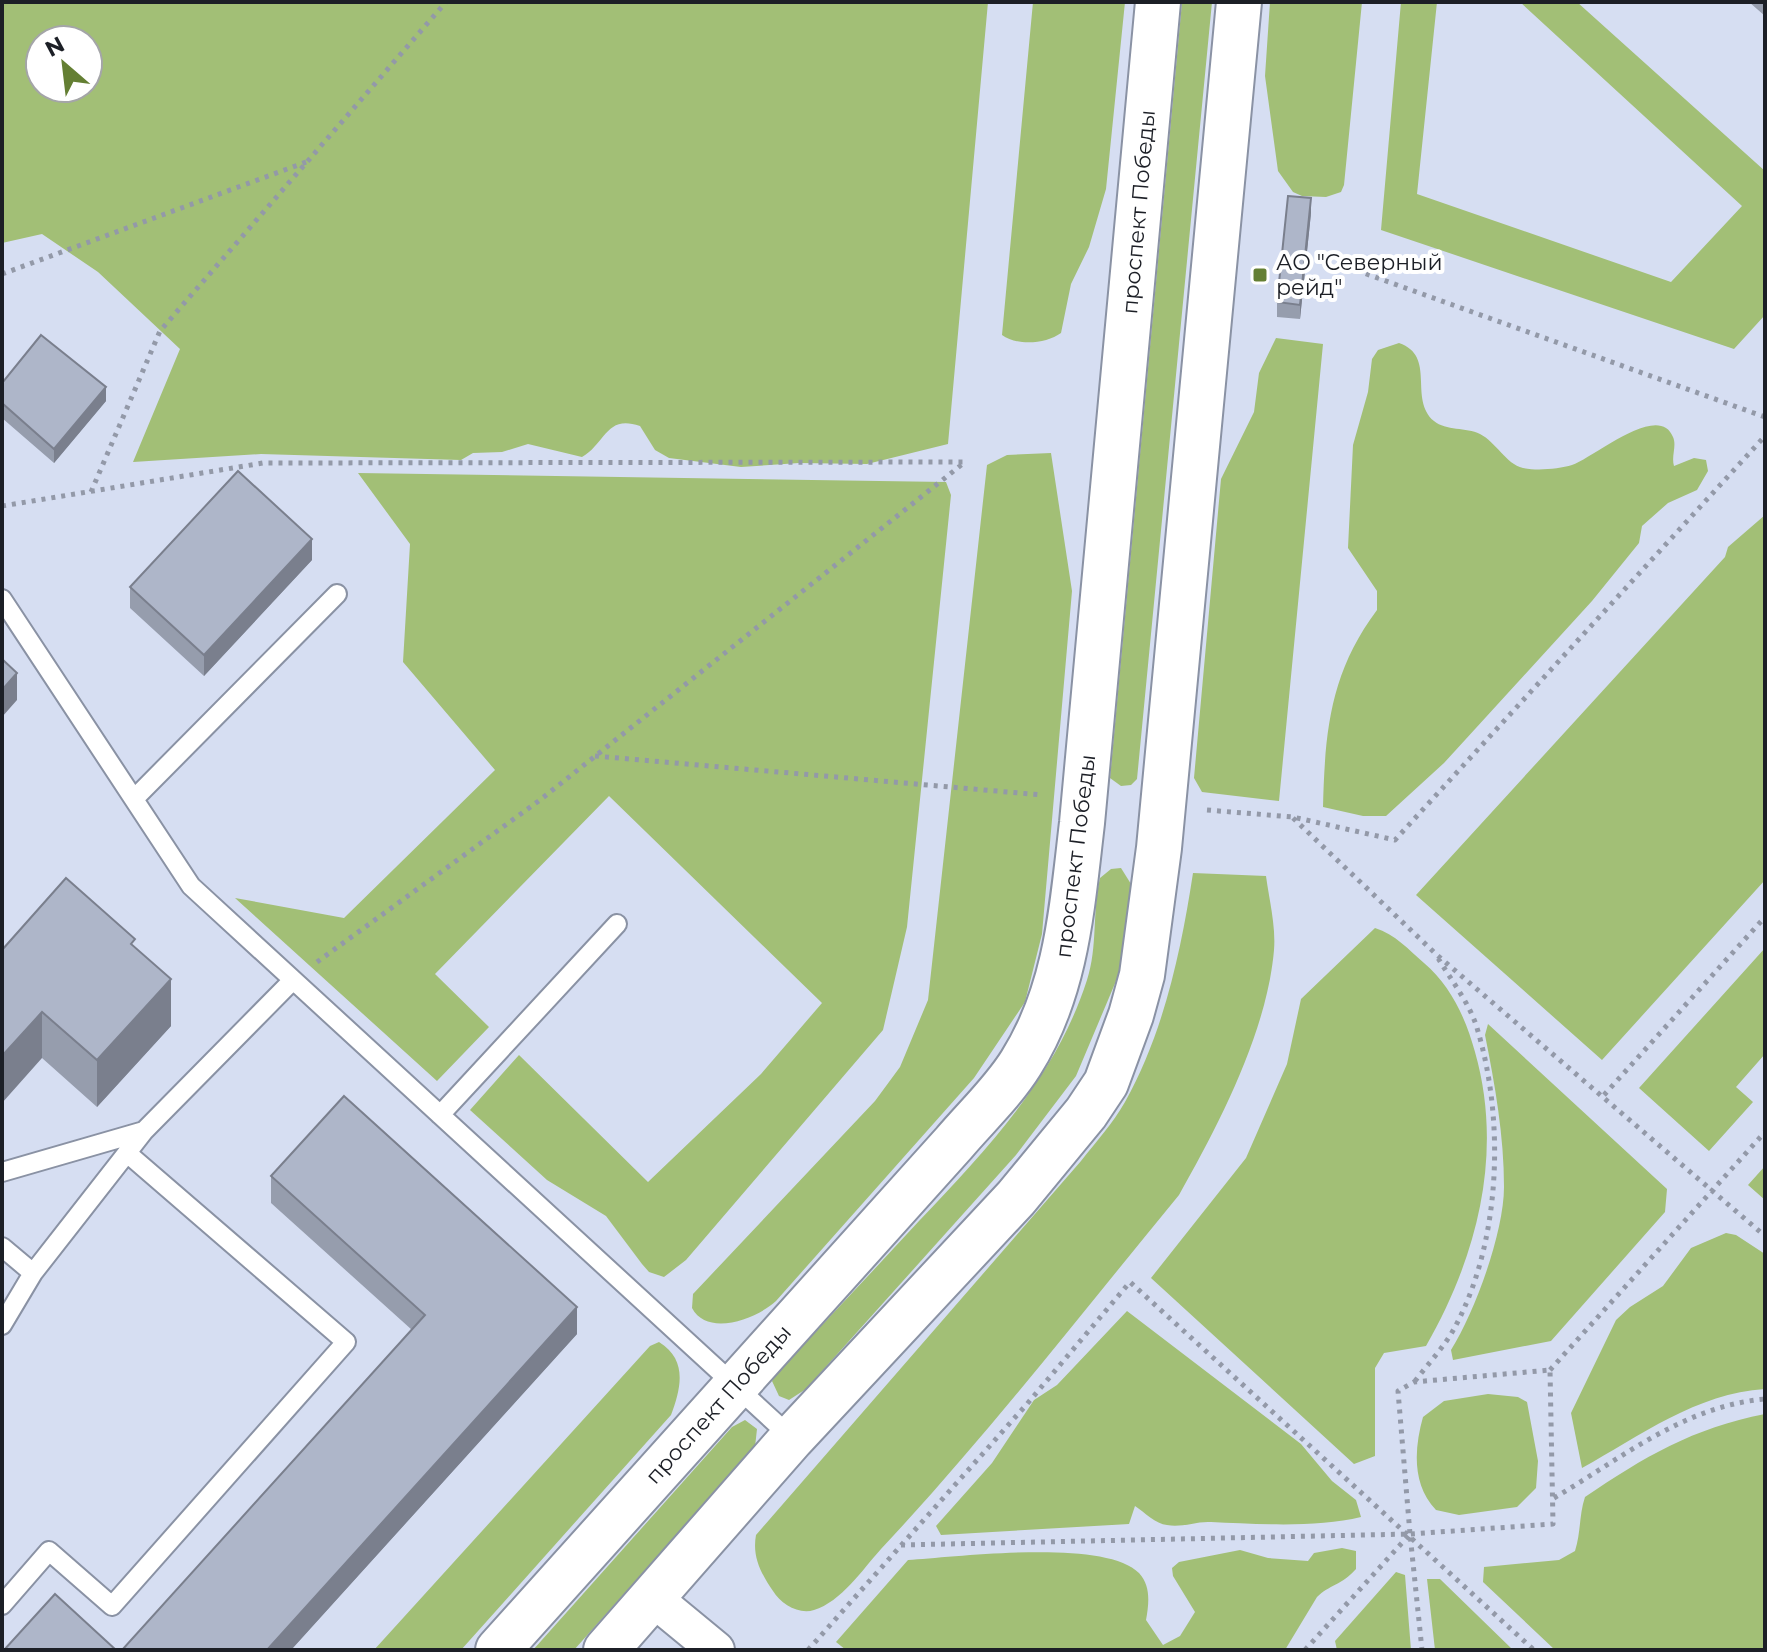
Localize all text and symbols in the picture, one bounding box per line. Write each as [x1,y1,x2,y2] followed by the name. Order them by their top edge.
[24,24,104,104] north arrow
[41,31,69,63] text: N
[1116,109,1161,315] street label: проспект Победы
[1276,249,1443,301] place label: АО "Северный рейд"
[1251,266,1269,284] marker: АО "Северный рейд"
[1050,753,1101,959] street label: проспект Победы
[640,1319,797,1490] street label: проспект Победы

